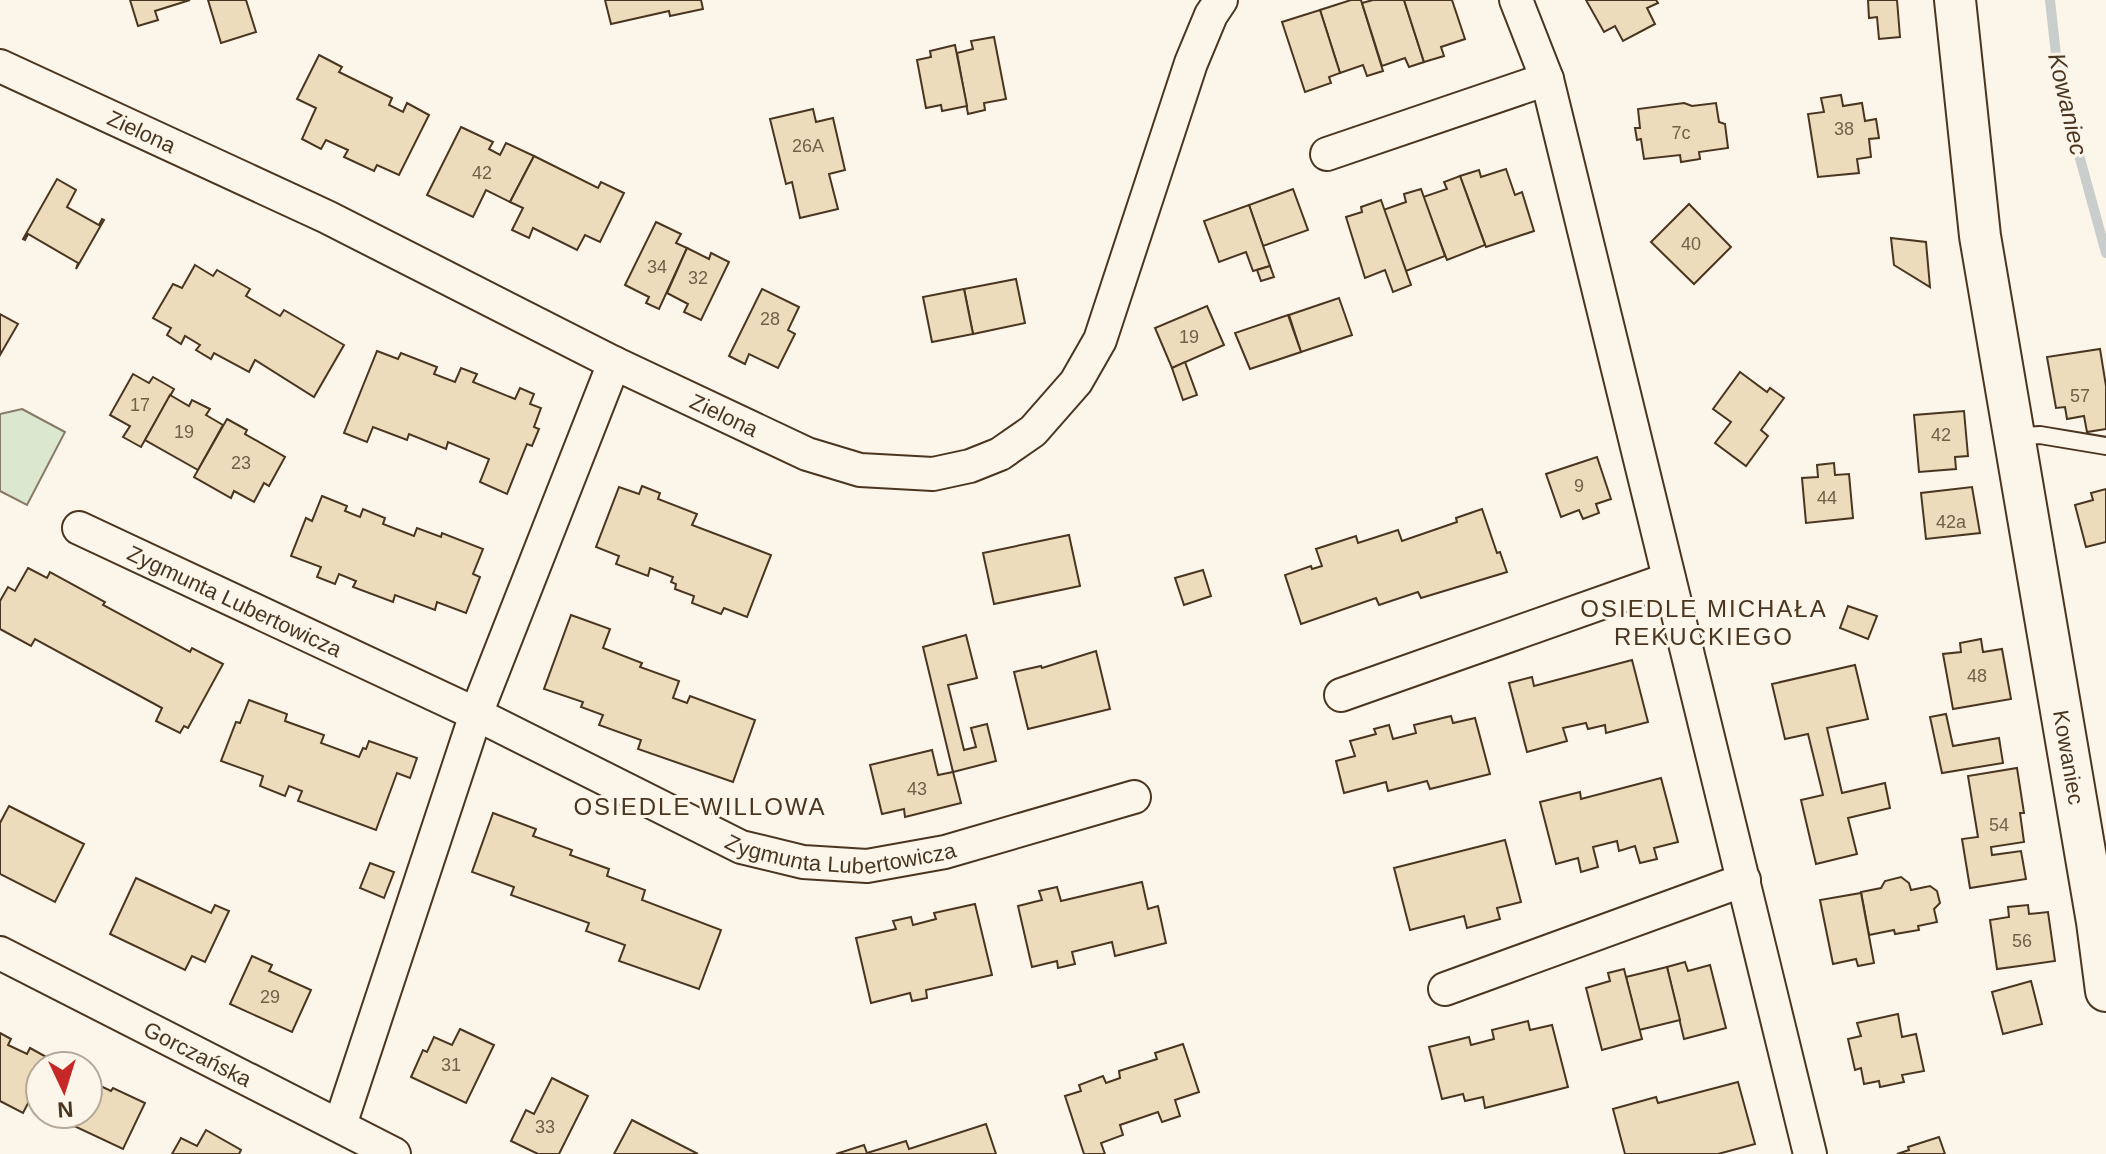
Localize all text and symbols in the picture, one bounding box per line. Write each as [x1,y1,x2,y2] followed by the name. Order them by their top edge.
[2043,50,2093,158] water label: Kowaniec
[104,105,180,158] street label: Zielona
[1834,119,1854,139] house number: 38
[1671,123,1691,143] house number: 7c
[792,136,824,156] house number: 26A
[472,163,492,183] house number: 42
[1681,234,1701,254] house number: 40
[647,257,667,277] house number: 34
[688,268,708,288] house number: 32
[760,309,780,329] house number: 28
[1179,327,1199,347] house number: 19
[2070,386,2090,406] house number: 57
[686,388,763,442] street label: Zielona
[130,395,150,415] house number: 17
[174,422,194,442] house number: 19
[1931,425,1951,445] house number: 42
[231,453,251,473] house number: 23
[1574,476,1584,496] house number: 9
[1817,488,1837,508] house number: 44
[1936,512,1967,532] house number: 42a
[124,540,347,662] street label: Zygmunta Lubertowicza
[1580,595,1828,650] district label: OSIEDLE MICHAŁA REKUCKIEGO
[1967,666,1987,686] house number: 48
[2049,708,2089,806] street label: Kowaniec
[907,779,927,799] house number: 43
[573,793,827,820] district label: OSIEDLE WILLOWA
[1989,815,2009,835] house number: 54
[721,829,960,879] street label: Zygmunta Lubertowicza
[2012,931,2032,951] house number: 56
[260,987,280,1007] house number: 29
[140,1016,256,1092] street label: Gorczańska
[24,1050,104,1130] north arrow
[441,1055,461,1075] house number: 31
[57,1096,74,1122] text: N
[535,1117,555,1137] house number: 33

